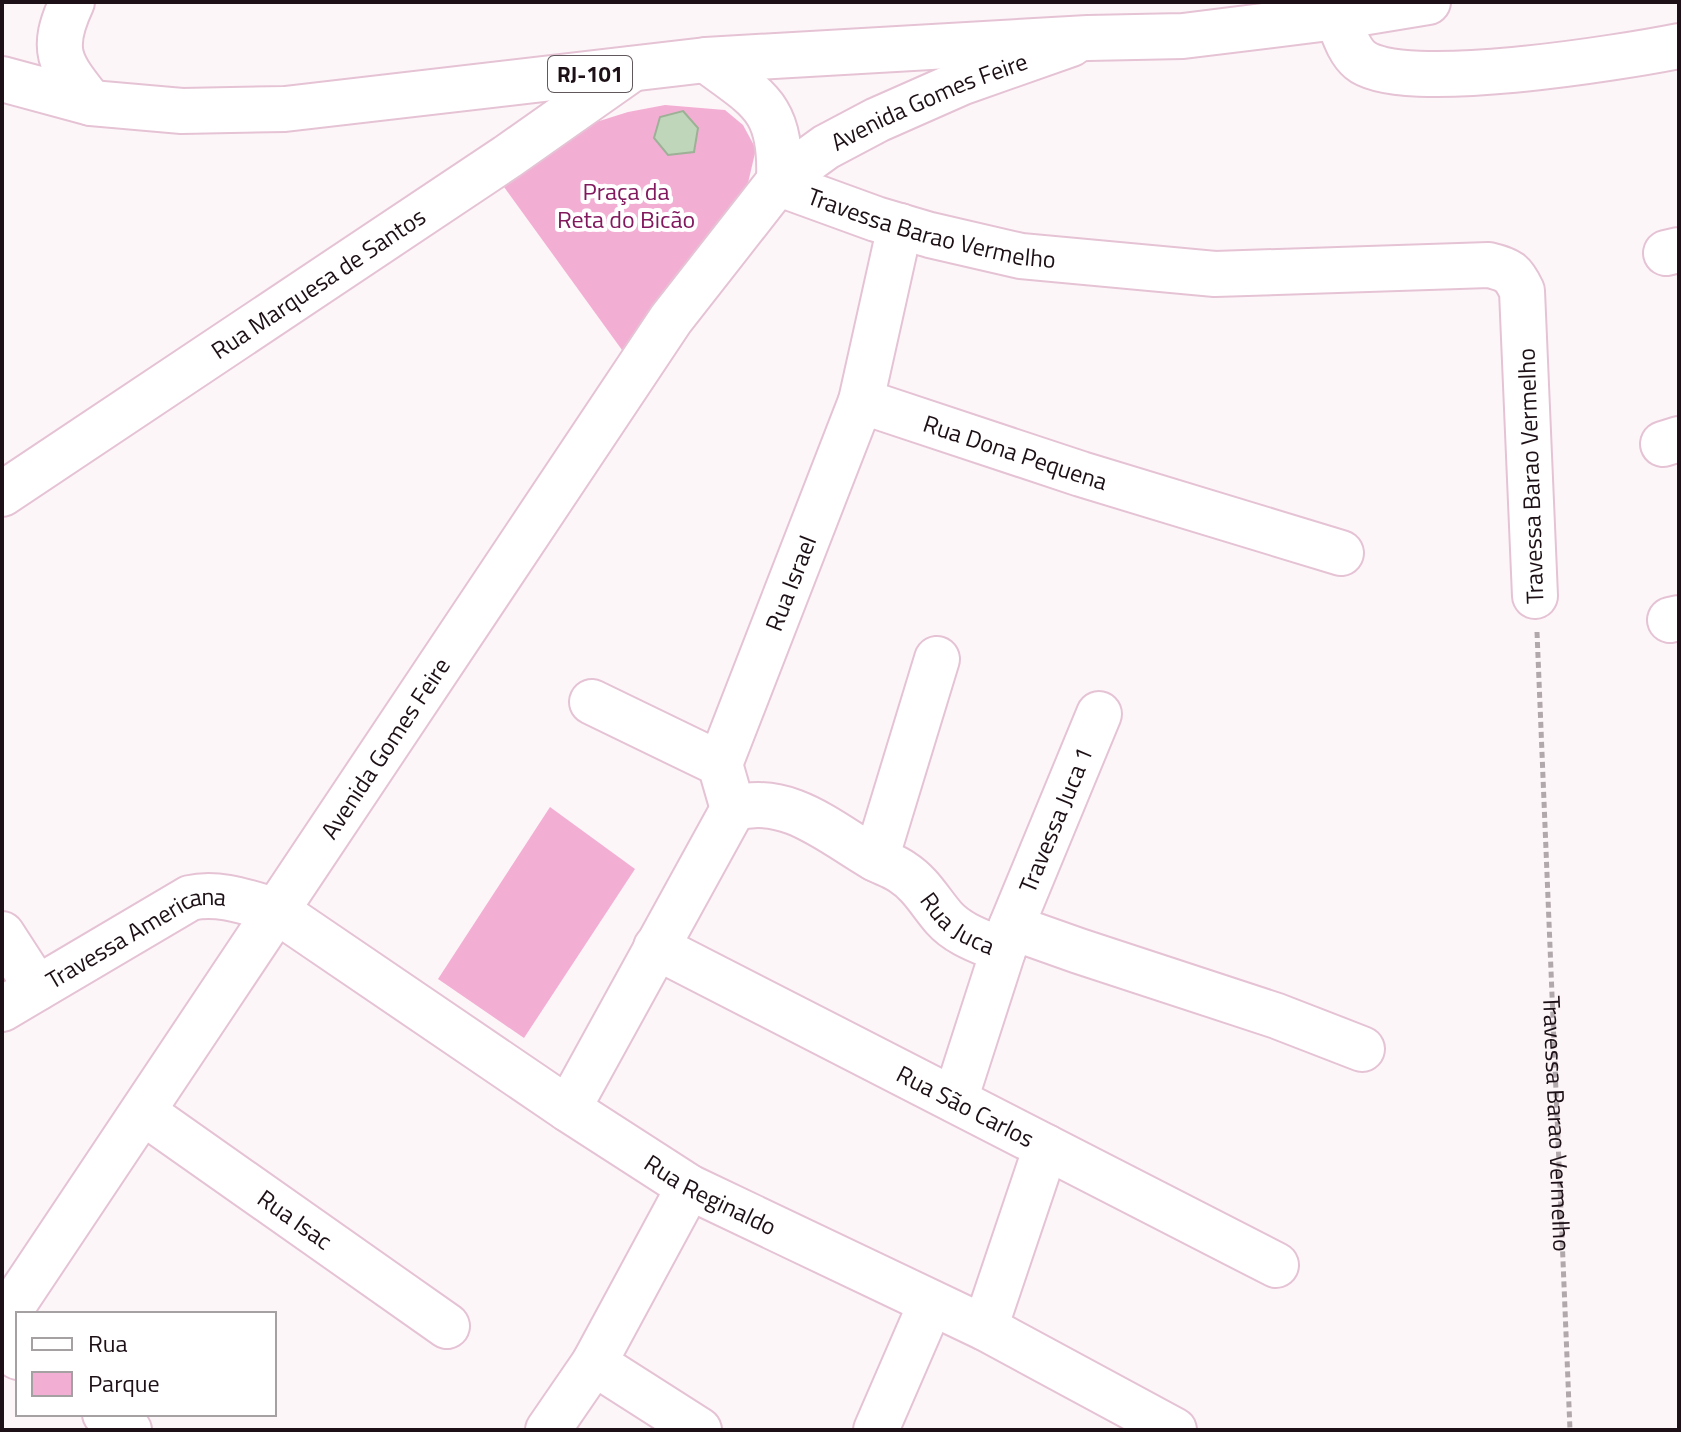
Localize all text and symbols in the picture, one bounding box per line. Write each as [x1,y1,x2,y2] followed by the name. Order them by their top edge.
[824,43,1032,159] street label: Avenida Gomes Feire
[548,56,632,92] road number: RJ-101
[557,173,695,237] park label: Praça da Reta do Bicão
[803,178,1057,277] street label: Travessa Barao Vermelho
[204,198,433,368] street label: Rua Marquesa de Santos
[1508,348,1552,604] street label: Travessa Barao Vermelho
[919,405,1112,499] street label: Rua Dona Pequena
[755,530,825,636] street label: Rua Israel
[311,650,459,846] street label: Avenida Gomes Feire
[1009,741,1101,898] street label: Travessa Juca 1
[39,878,228,997] street label: Travessa Americana
[912,884,1000,964] street label: Rua Juca
[1534,995,1581,1252] street label: Travessa Barao Vermelho
[890,1055,1041,1156] street label: Rua São Carlos
[637,1145,783,1244] street label: Rua Reginaldo
[250,1180,340,1258] street label: Rua Isac
[16,1312,276,1416] legend
[88,1325,127,1361] text: Rua
[88,1365,160,1401] text: Parque

